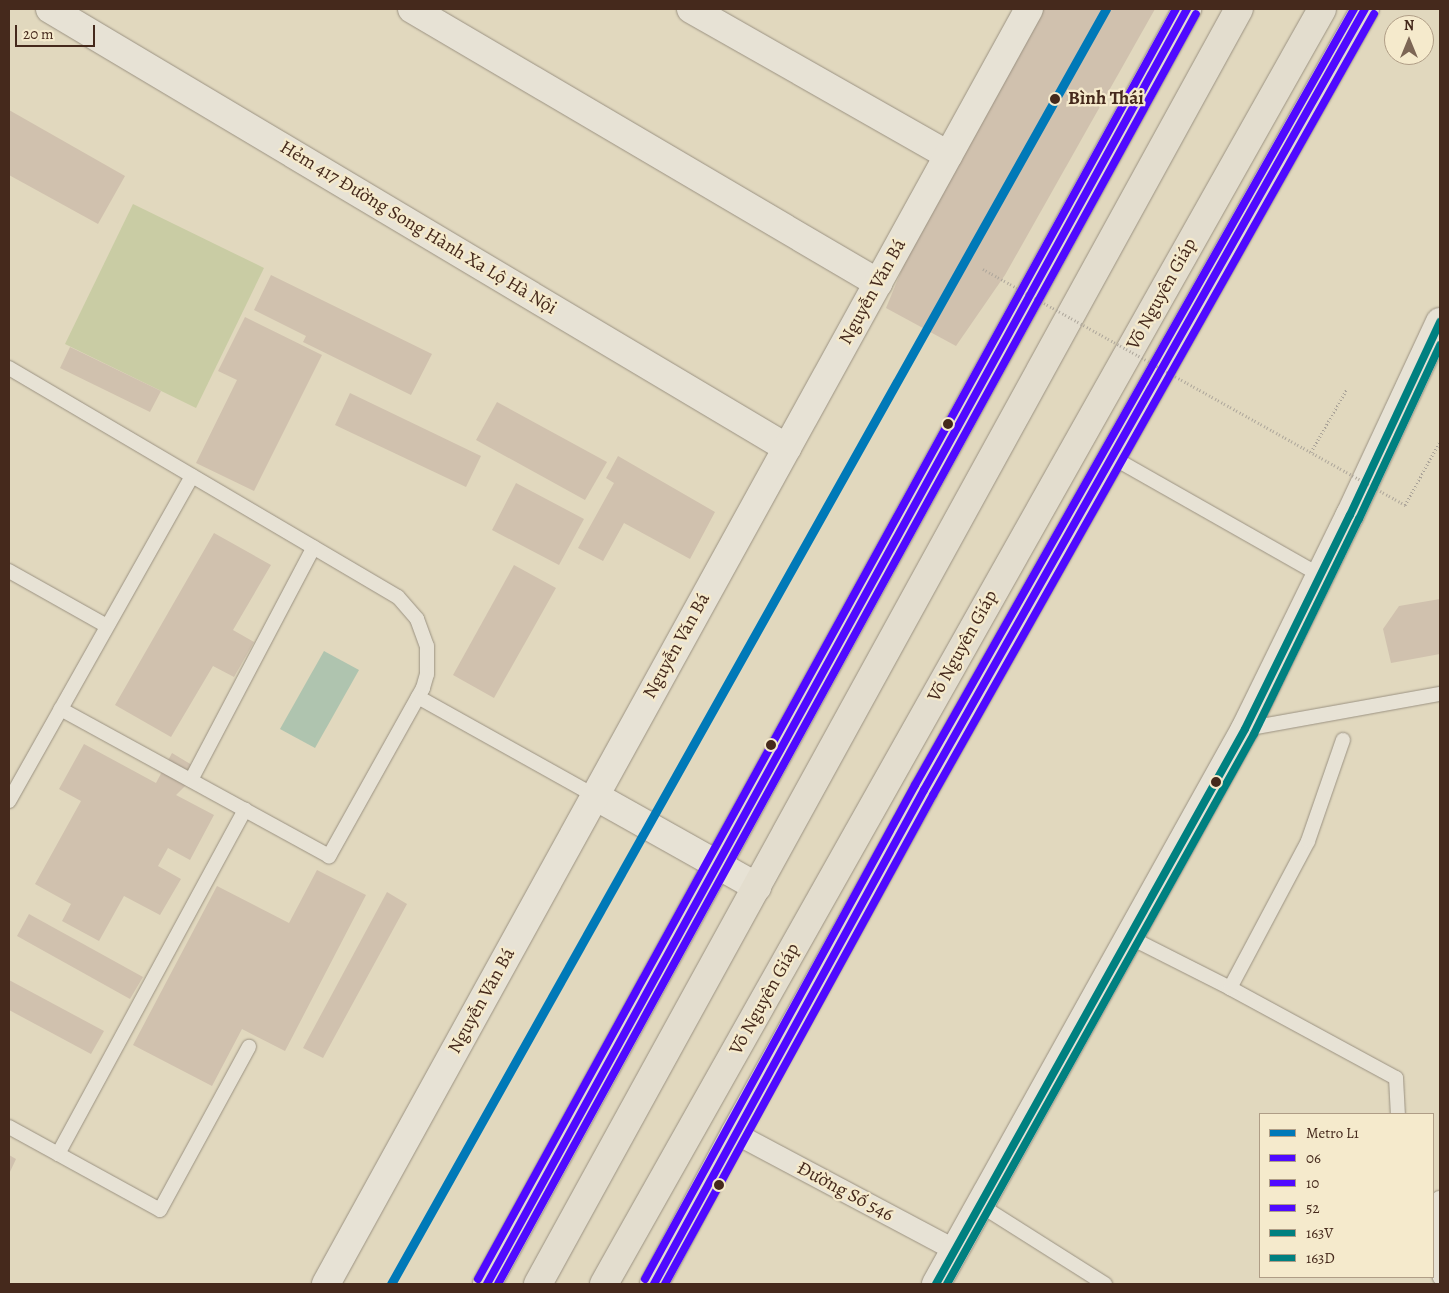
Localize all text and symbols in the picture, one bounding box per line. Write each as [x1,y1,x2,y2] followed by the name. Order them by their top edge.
[18,15,98,47] scale bar
[1384,15,1434,65] north arrow
[1404,16,1414,35] text: N
[23,24,54,44] text: 20 m
[1068,88,1144,110] place label: Bình Thái
[1046,90,1064,108] marker: Bình Thái
[275,136,561,320] street label: Hẻm 417 Đường Song Hành Xa Lộ Hà Nội
[1122,234,1202,354] street label: Võ Nguyên Giáp
[835,235,911,349] street label: Nguyễn Văn Bá
[943,419,953,429] unlabelled marker
[923,586,1003,706] street label: Võ Nguyên Giáp
[639,589,715,703] street label: Nguyễn Văn Bá
[766,740,776,750] unlabelled marker
[1211,777,1221,787] unlabelled marker
[725,939,805,1059] street label: Võ Nguyên Giáp
[444,944,520,1058] street label: Nguyễn Văn Bá
[1259,1113,1434,1278] legend
[1306,1123,1359,1143] text: Metro L1
[1306,1148,1321,1168] text: 06
[793,1157,897,1227] street label: Đường Số 546
[1306,1173,1319,1193] text: 10
[714,1180,724,1190] unlabelled marker
[1306,1198,1320,1218] text: 52
[1306,1223,1333,1243] text: 163V
[1306,1248,1335,1268] text: 163D

